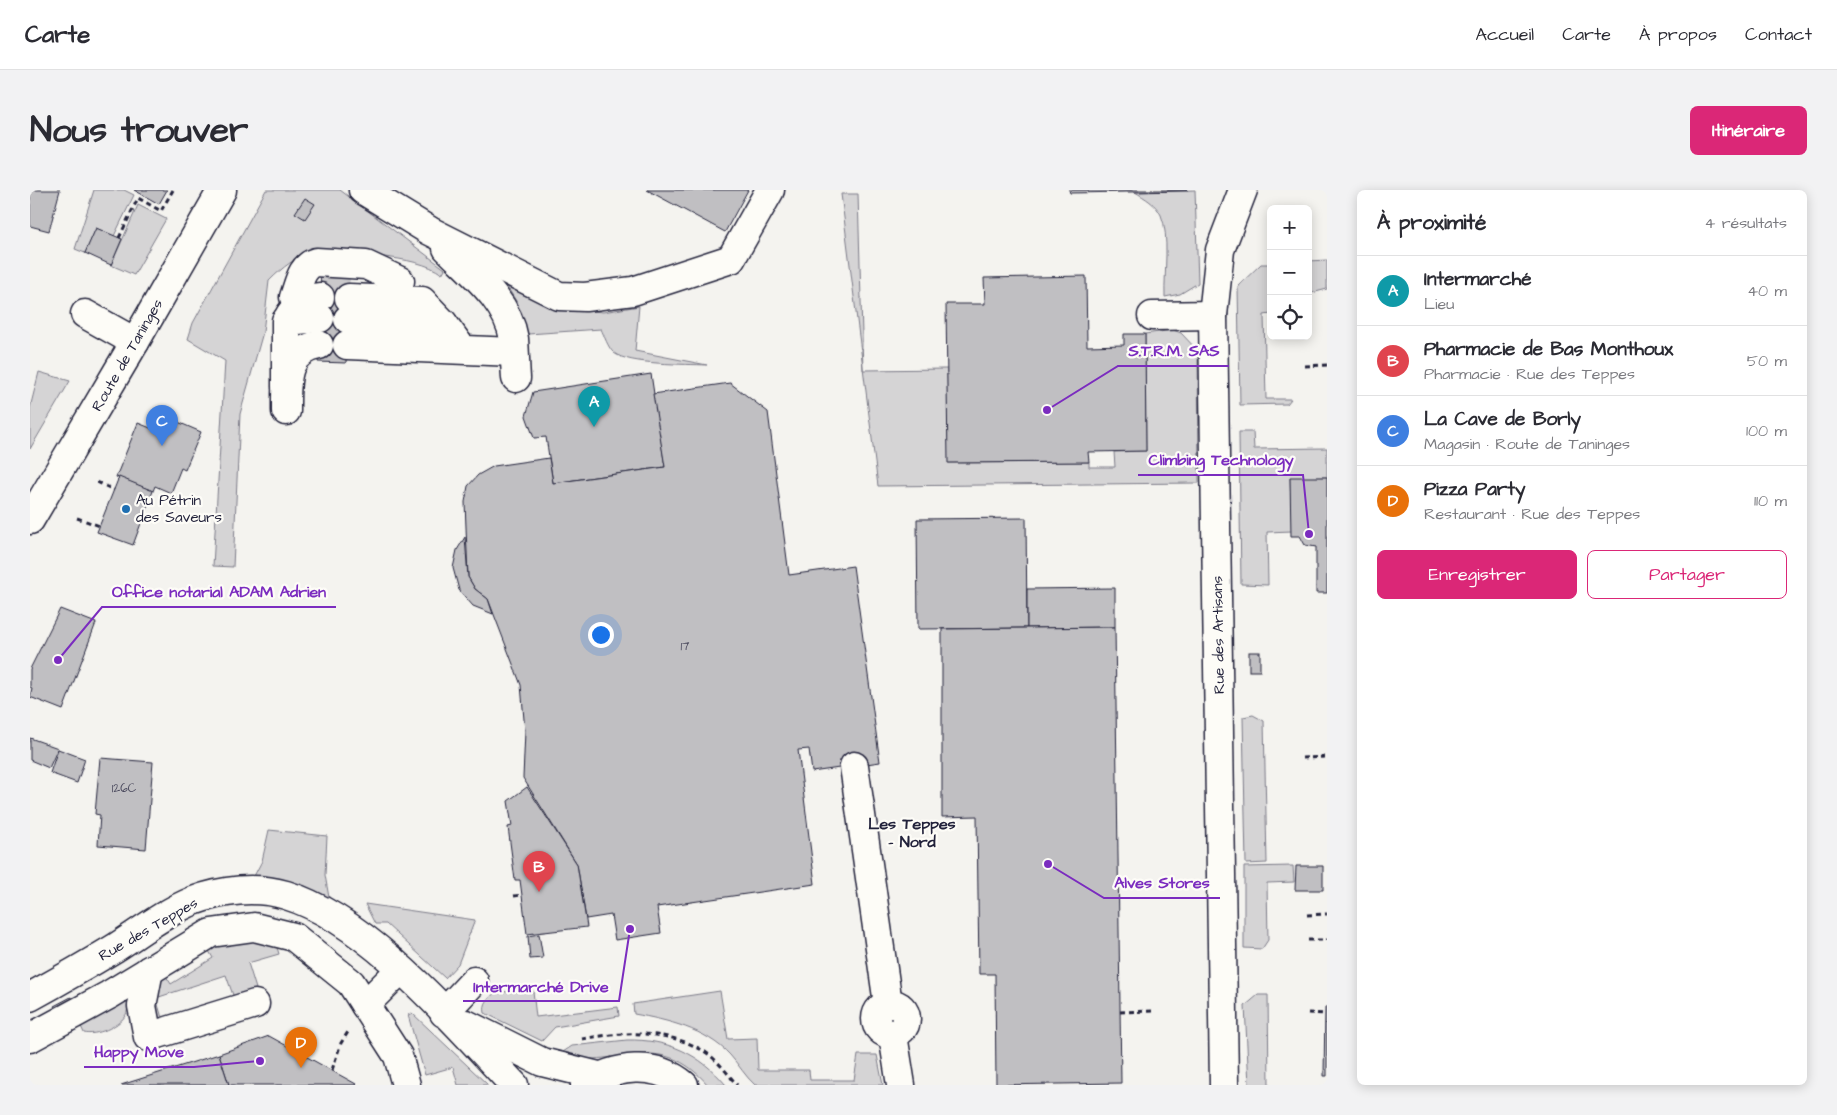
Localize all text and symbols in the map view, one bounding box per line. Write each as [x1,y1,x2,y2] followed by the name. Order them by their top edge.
[25,18,90,52] text: Carte
[1475,22,1534,47] text: Accueil
[1562,22,1611,47] text: Carte
[1639,22,1717,47] text: À propos
[1745,22,1812,47] text: Contact
[30,106,248,155] text: Nous trouver
[1690,106,1807,155] button: Itinéraire
[1267,205,1312,340] map controls
[1267,205,1312,250] button: +
[1377,208,1486,237] text: À proximité
[1704,212,1787,234] text: 4 résultats
[1267,250,1312,295] button: −
[1424,266,1531,293] text: Intermarché
[1388,280,1398,302] text: A
[1747,280,1787,302] text: 40 m
[1424,293,1454,315] text: Lieu
[87,295,169,416] street label: Route de Taninges
[1267,295,1312,340] button: locate
[1118,335,1229,366] callout: S.T.R.M. SAS
[1424,336,1673,363] text: Pharmacie de Bas Monthoux
[1127,340,1220,362] text: S.T.R.M. SAS
[1387,350,1399,372] text: B
[1747,350,1787,372] text: 50 m
[1424,363,1635,385] text: Pharmacie · Rue des Teppes
[578,386,610,427] pin: A
[146,405,178,446] pin: C
[1424,406,1581,433] text: La Cave de Borly
[1387,420,1399,442] text: C
[1746,420,1787,442] text: 100 m
[1424,433,1630,455] text: Magasin · Route de Taninges
[1138,444,1303,475] callout: Climbing Technology
[1149,449,1294,473] text: Climbing Technology
[1424,476,1525,503] text: Pizza Party
[136,490,222,528] place label: Au Pétrin des Saveurs
[1388,490,1398,512] text: D
[1754,490,1787,512] text: 110 m
[120,503,132,515] marker: Au Pétrin des Saveurs
[1424,503,1640,525] text: Restaurant · Rue des Teppes
[1377,550,1577,599] button: Enregistrer
[1587,550,1787,599] button: Partager
[1207,575,1230,694] street label: Rue des Artisans
[102,576,336,607] callout: Office notarial ADAM Adrien
[112,581,326,603] text: Office notarial ADAM Adrien
[588,622,614,648] your location
[681,638,690,655] house number: 17
[112,780,137,797] house number: 126C
[868,813,956,853] district label: Les Teppes - Nord
[523,851,555,892] pin: B
[1104,867,1220,898] callout: Alves Stores
[1114,872,1210,894] text: Alves Stores
[95,892,202,966] street label: Rue des Teppes
[463,970,619,1001] callout: Intermarché Drive
[473,976,609,998] text: Intermarché Drive
[285,1027,317,1068] pin: D
[84,1036,194,1067] callout: Happy Move
[94,1041,184,1064] text: Happy Move

